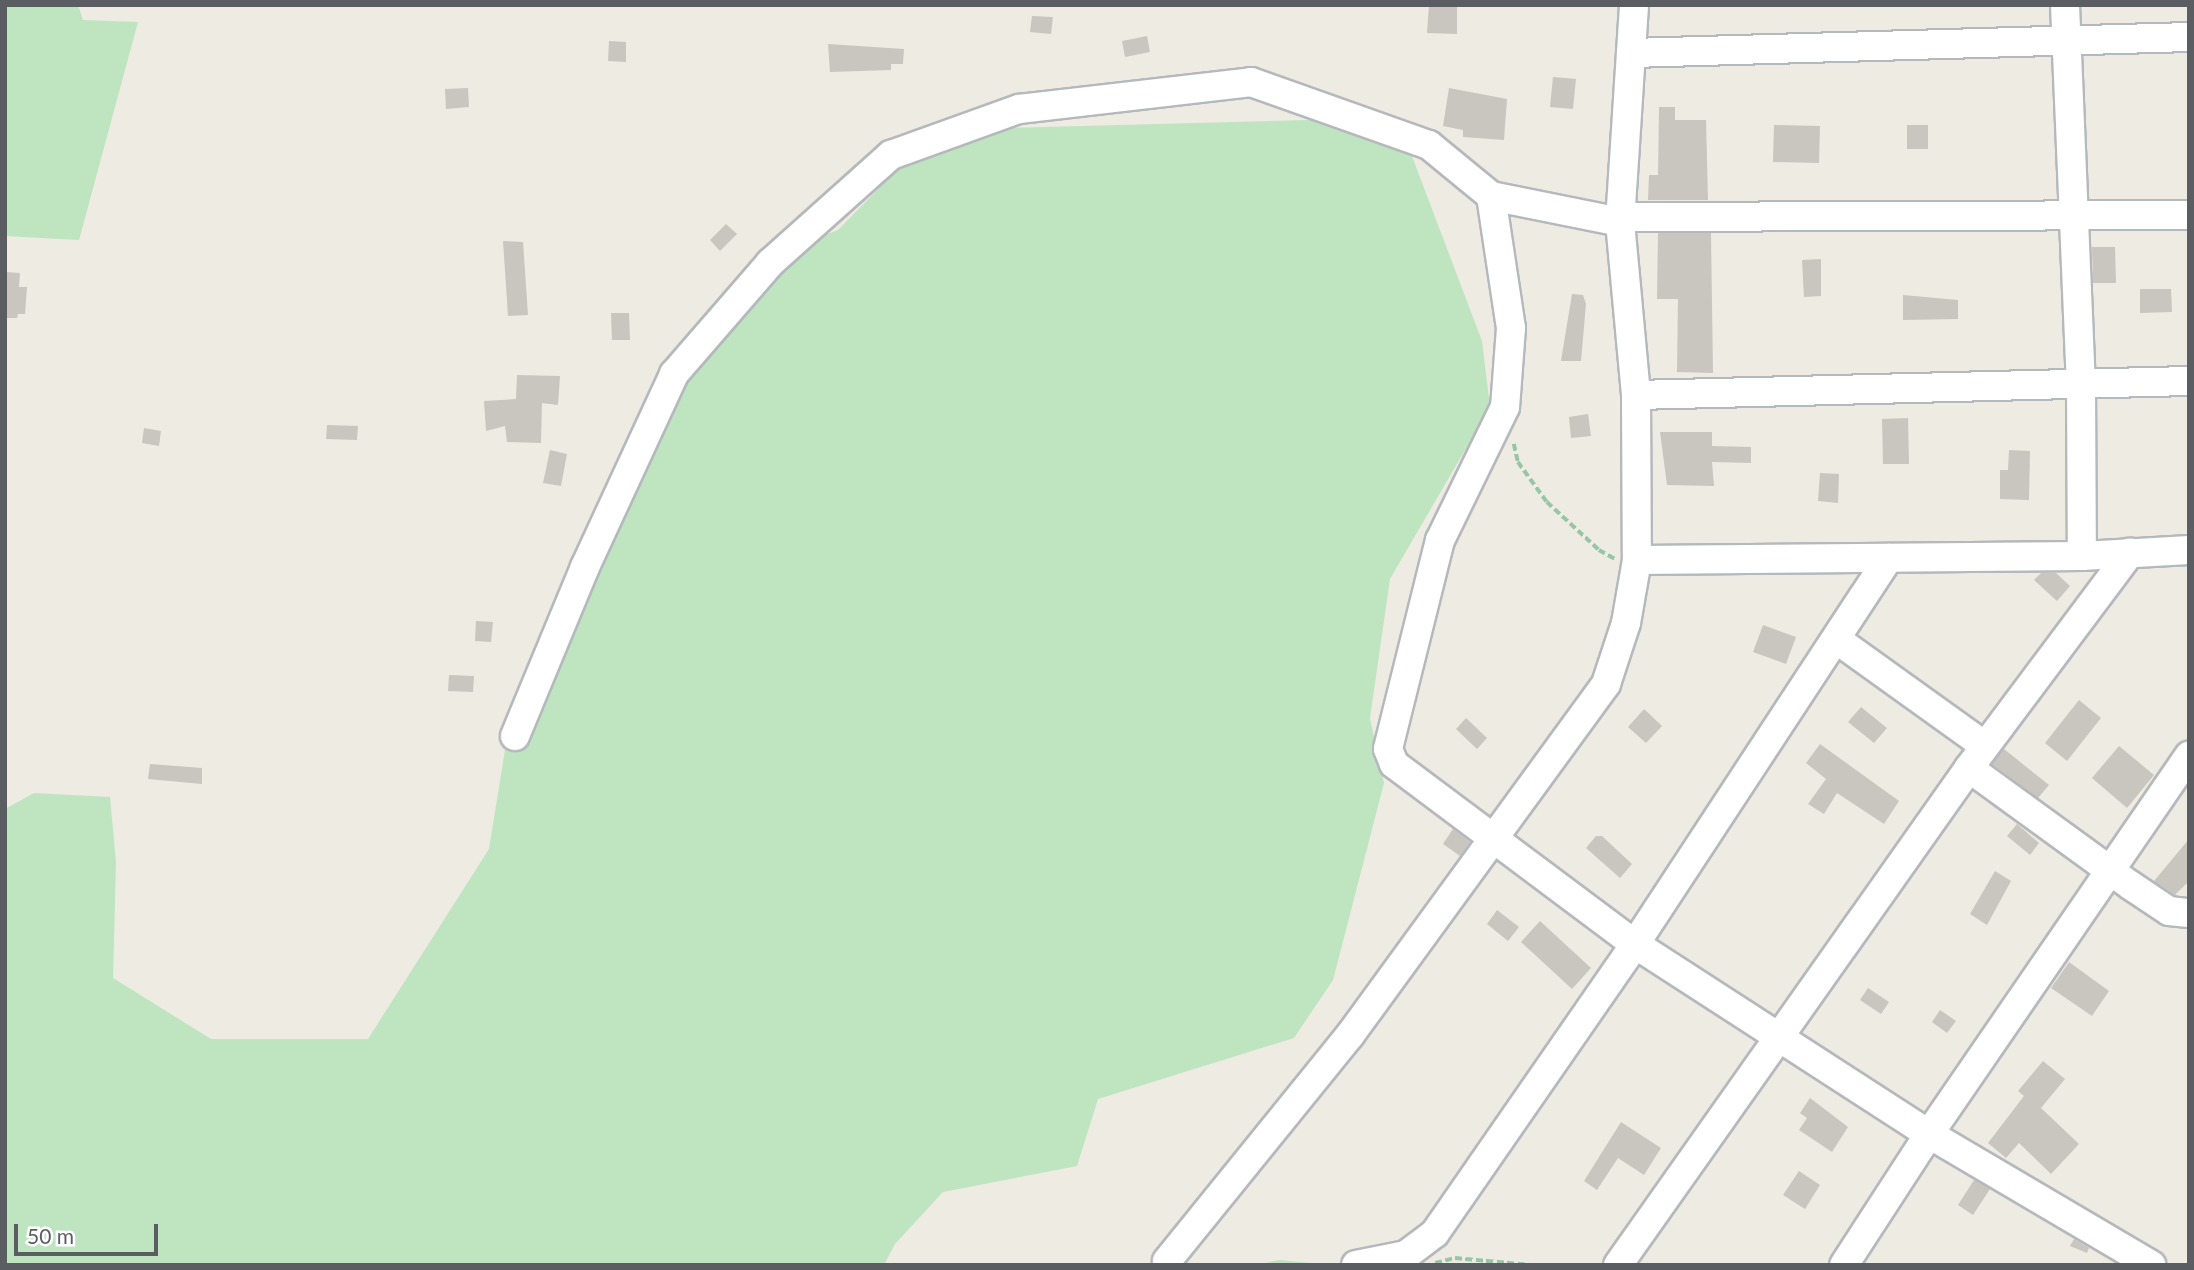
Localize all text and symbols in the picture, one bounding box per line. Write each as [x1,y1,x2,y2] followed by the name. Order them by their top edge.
[18,1210,161,1254] scale bar
[27,1223,74,1248] text: 50 m

